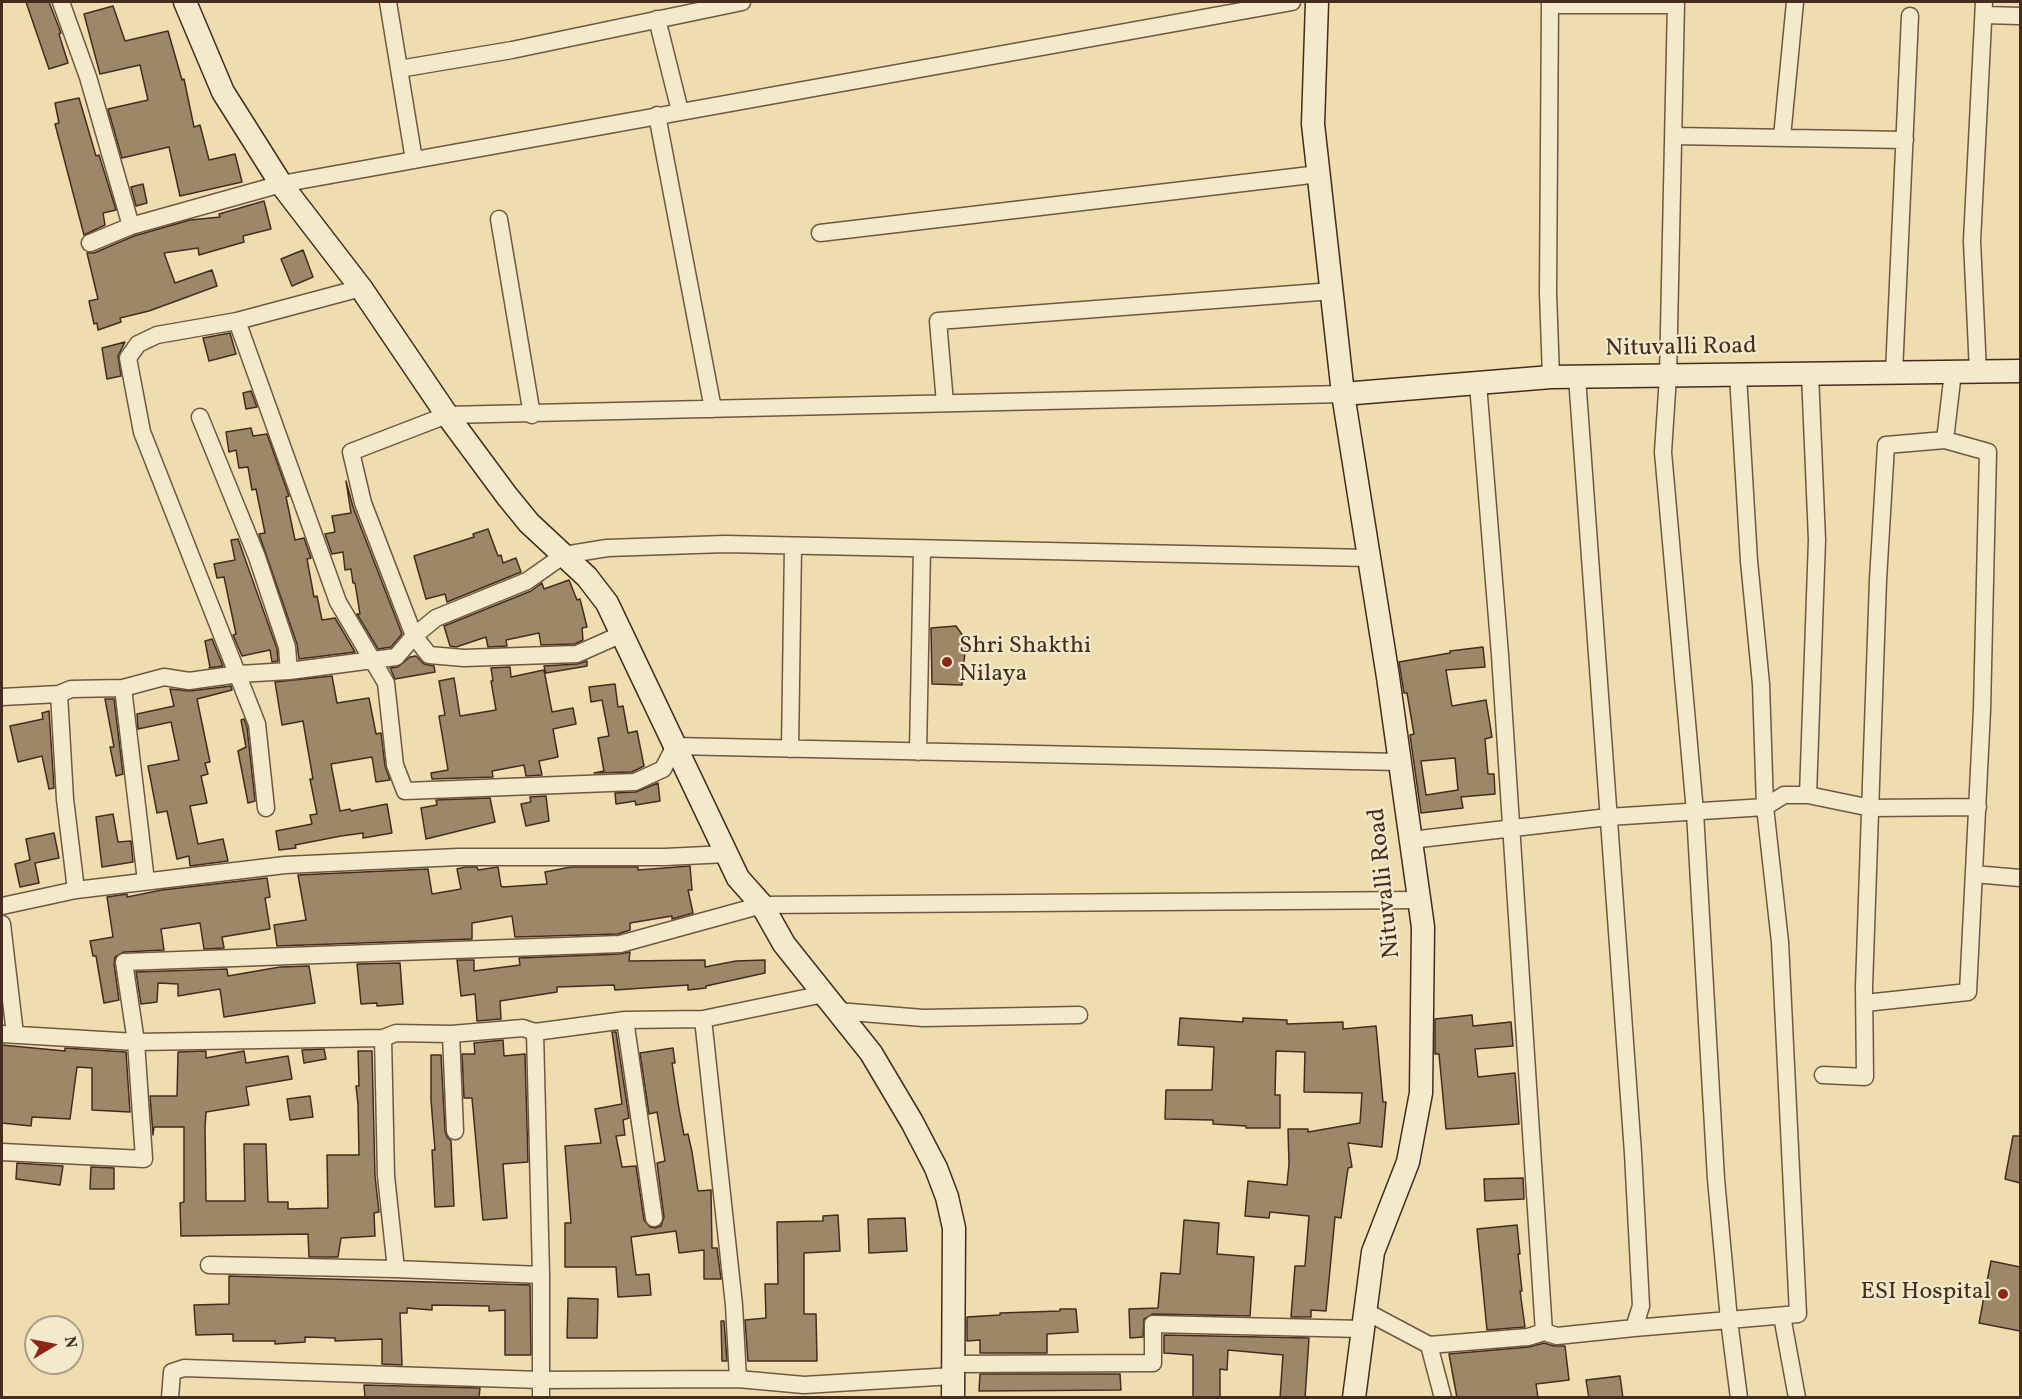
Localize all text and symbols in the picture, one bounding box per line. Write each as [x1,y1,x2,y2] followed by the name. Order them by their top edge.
[1605,333,1757,365] street label: Nituvalli Road
[959,634,1091,690] place label: Shri Shakthi Nilaya
[940,655,954,669] marker: Shri Shakthi Nilaya
[1364,806,1408,960] street label: Nituvalli Road
[1860,1280,1991,1308] place label: ESI Hospital
[1996,1287,2010,1301] marker: ESI Hospital
[24,1315,84,1375] north arrow
[58,1335,82,1350] text: N

